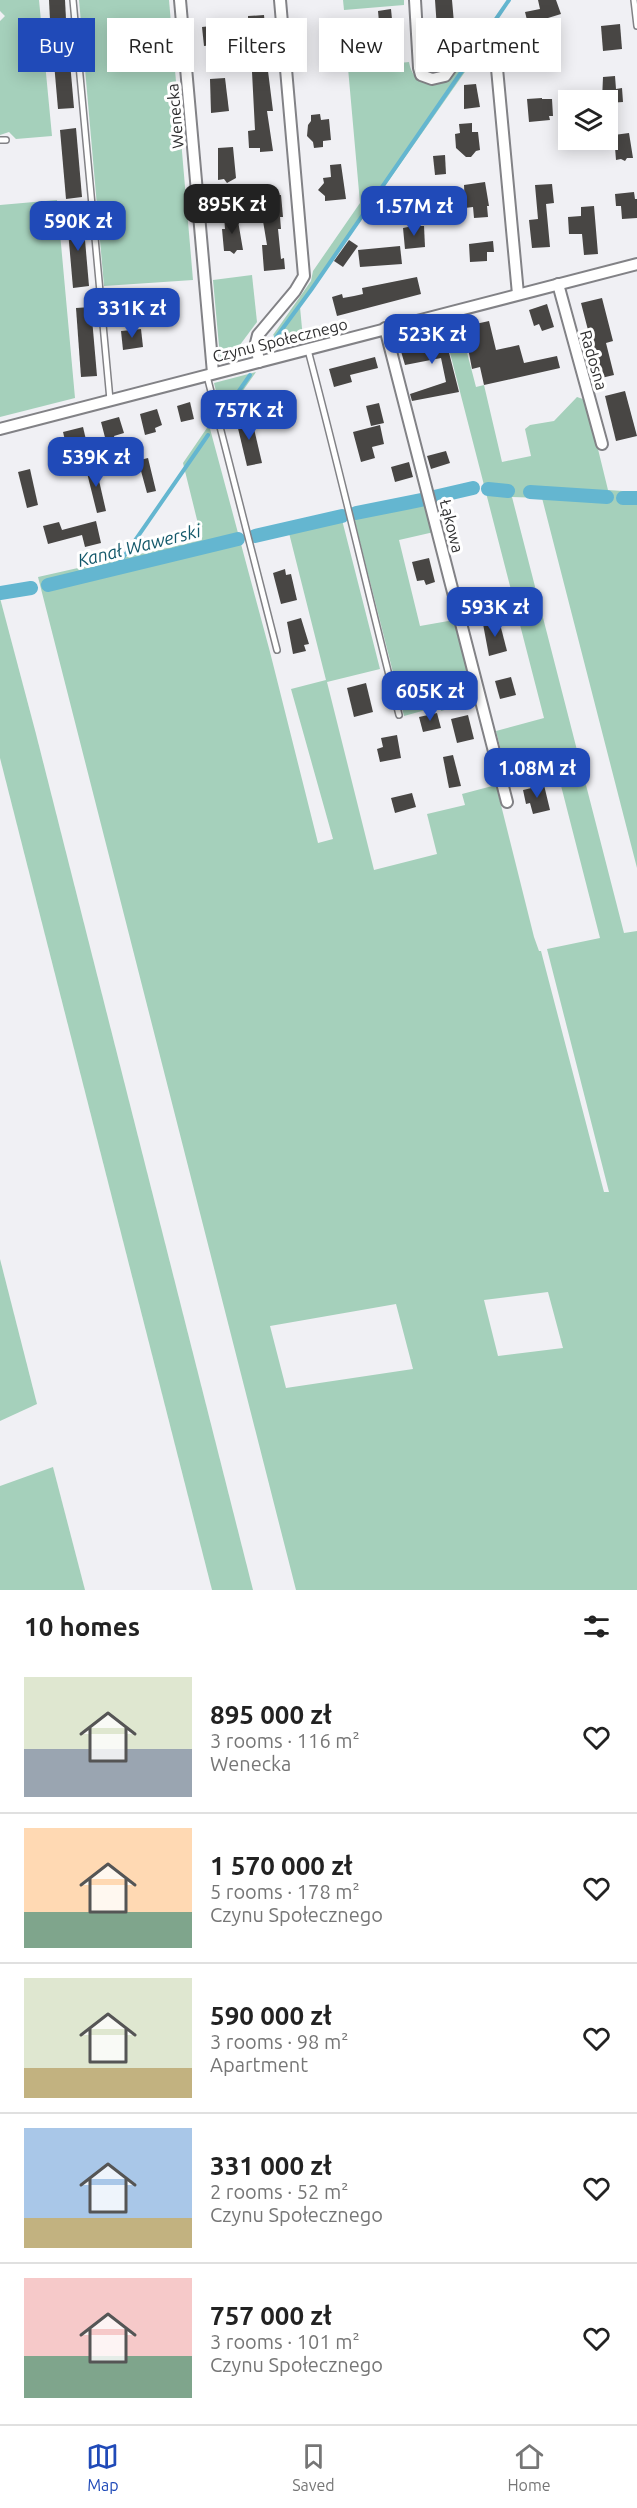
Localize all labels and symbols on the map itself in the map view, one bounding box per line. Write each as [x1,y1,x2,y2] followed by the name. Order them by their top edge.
[163,83,187,149] street label: Wenecka
[177,184,287,235] pin: 895K zł
[352,186,476,237] pin: 1.57M zł
[23,201,133,252] pin: 590K zł
[77,288,187,339] pin: 331K zł
[377,314,487,365] pin: 523K zł
[211,315,349,365] street label: Czynu Społecznego
[577,328,611,392] street label: Radosna
[194,390,304,441] pin: 757K zł
[41,437,151,488] pin: 539K zł
[437,497,467,555] street label: Łąkowa
[75,520,203,570] water label: Kanał Wawerski
[440,587,550,638] pin: 593K zł
[375,671,485,722] pin: 605K zł
[475,748,599,799] pin: 1.08M zł

